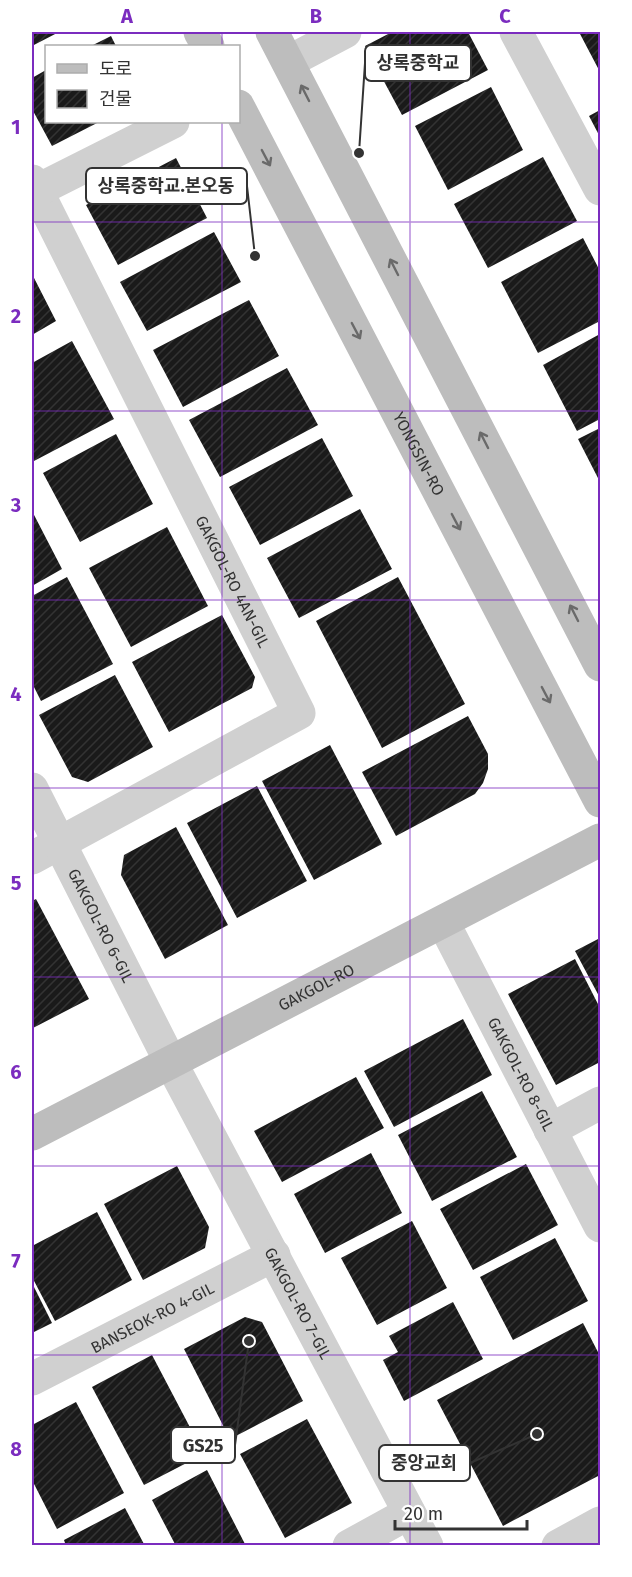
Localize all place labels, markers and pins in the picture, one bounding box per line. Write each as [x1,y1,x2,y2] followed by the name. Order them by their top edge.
[365,45,471,81] callout: 상록중학교
[86,168,247,204] callout: 상록중학교.본오동
[171,1427,235,1463] callout: GS25
[379,1445,470,1481] callout: 중앙교회

